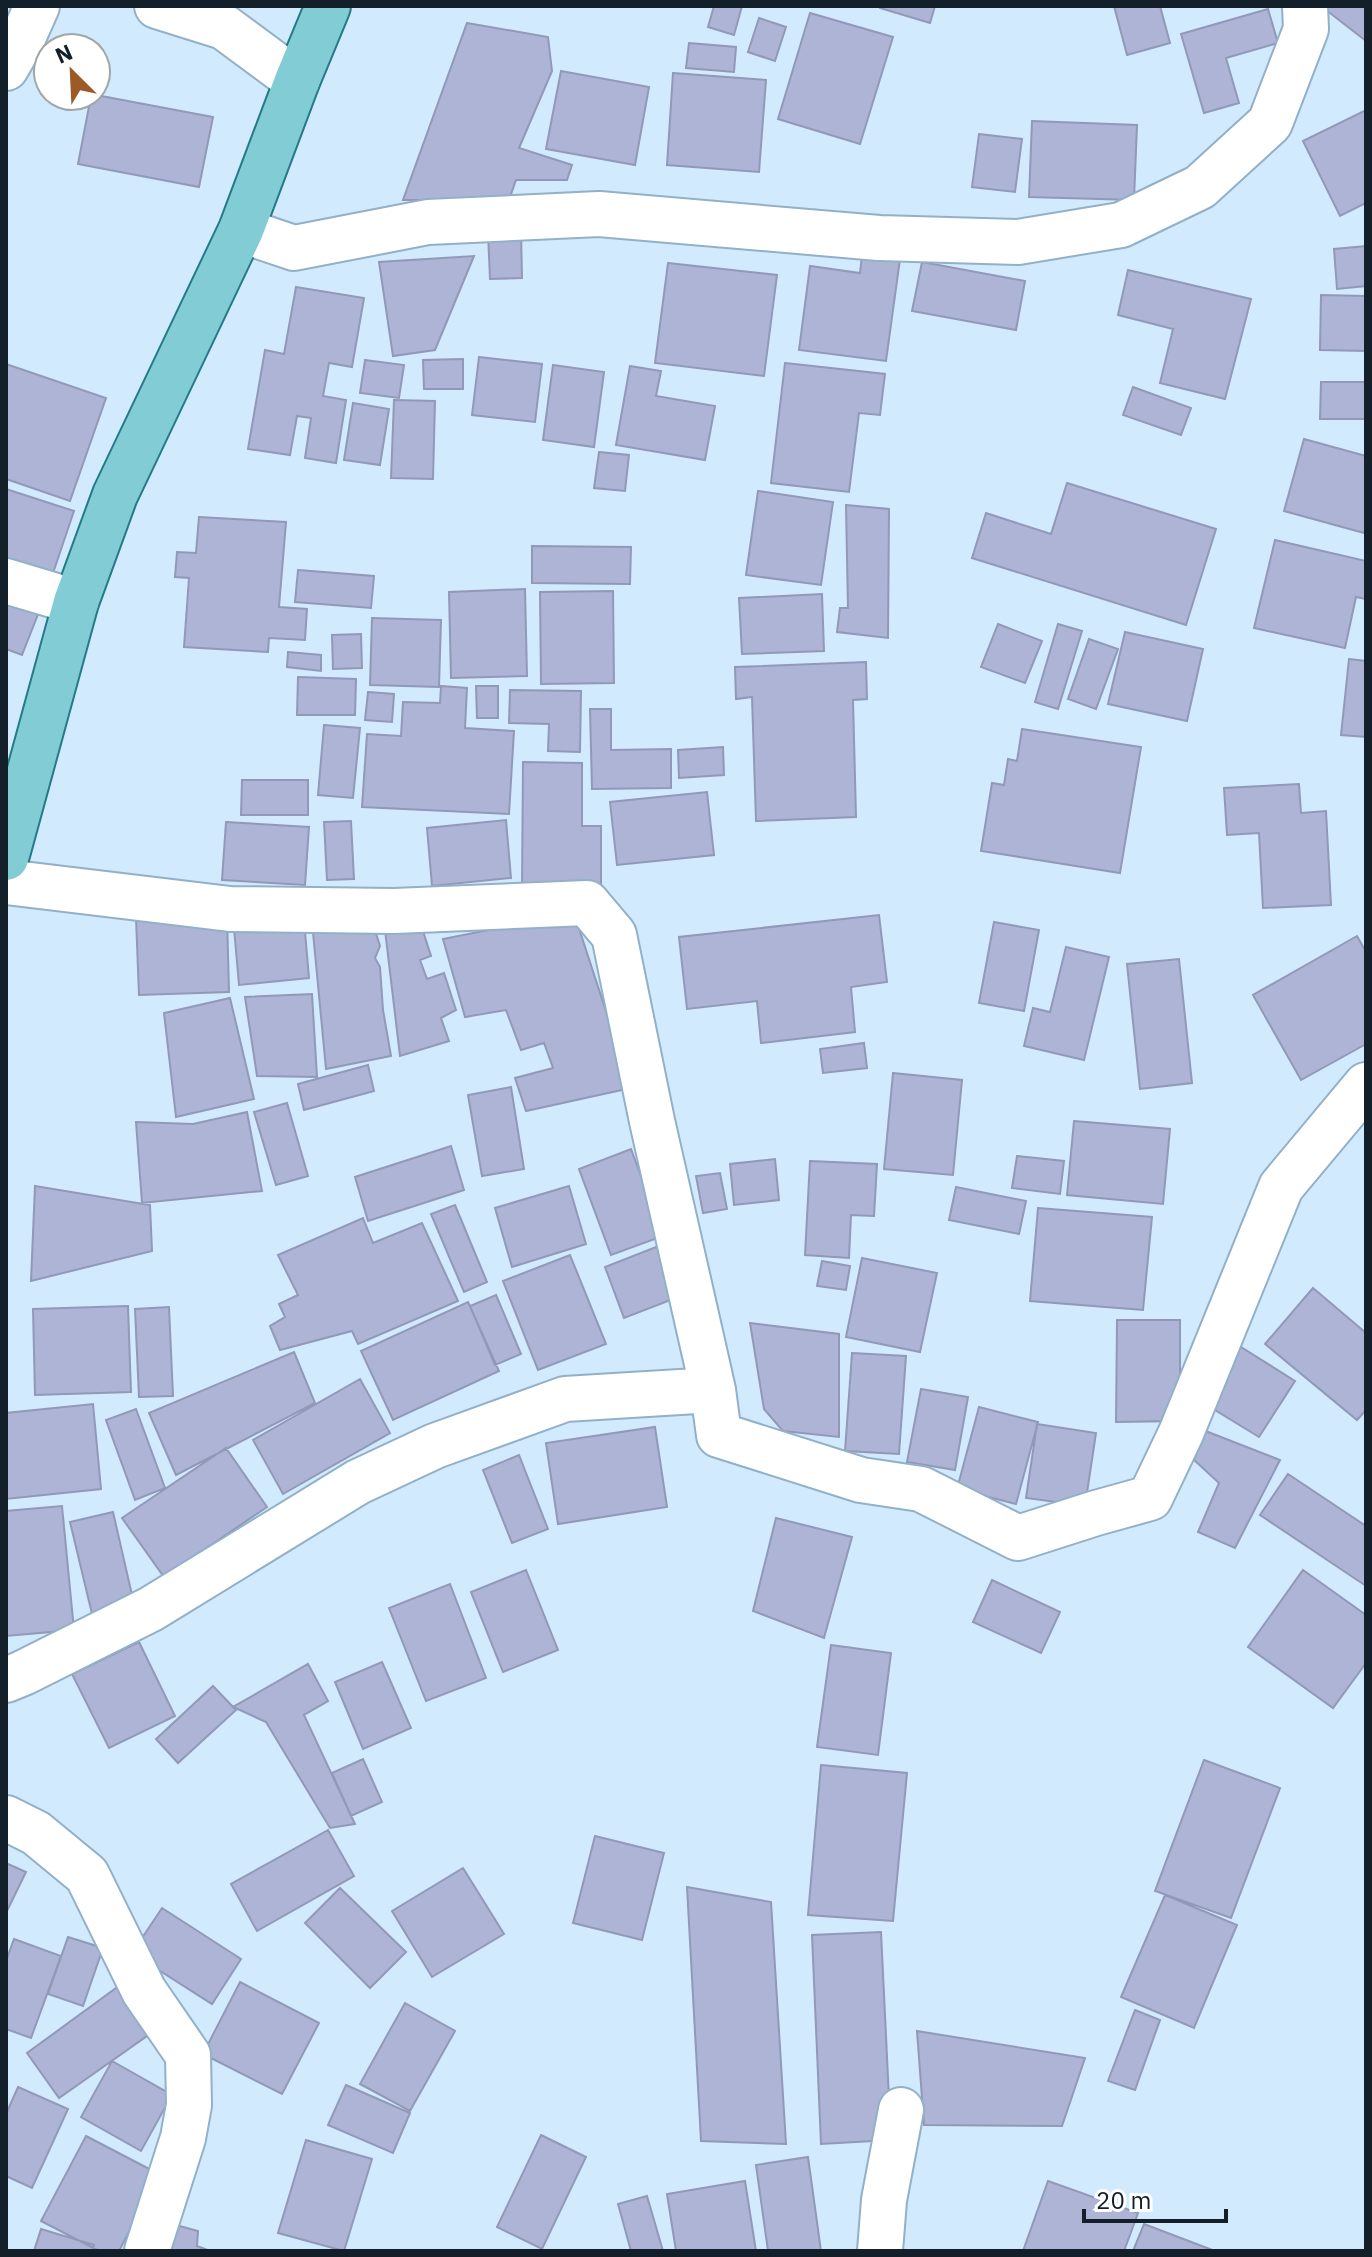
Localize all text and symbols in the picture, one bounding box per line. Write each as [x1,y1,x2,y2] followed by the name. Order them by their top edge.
[32,32,112,112] north arrow
[50,37,77,70] text: N
[1084,2173,1226,2223] scale bar
[1096,2184,1151,2216] text: 20 m

